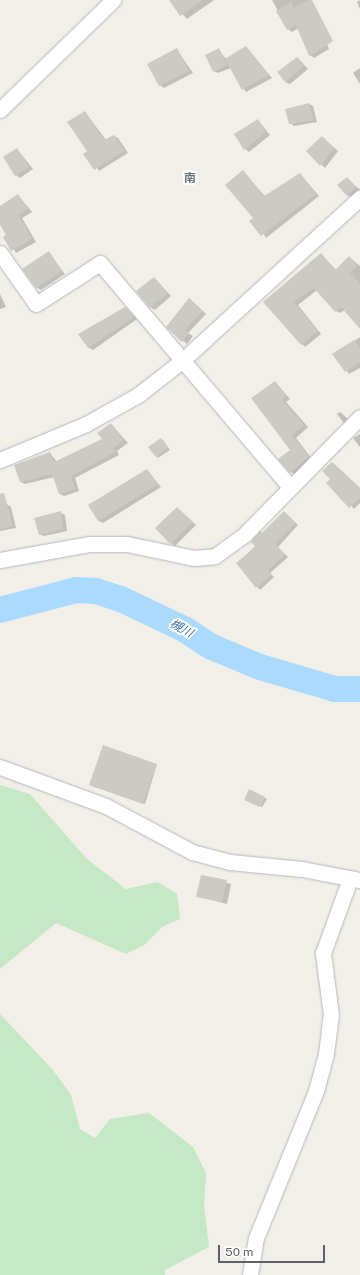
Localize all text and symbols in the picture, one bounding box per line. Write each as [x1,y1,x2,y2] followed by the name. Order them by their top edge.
[184,172,196,186] district label: 南
[167,617,195,641] water label: 槻川
[220,1237,327,1263] scale bar
[225,1245,253,1259] text: 50 m

